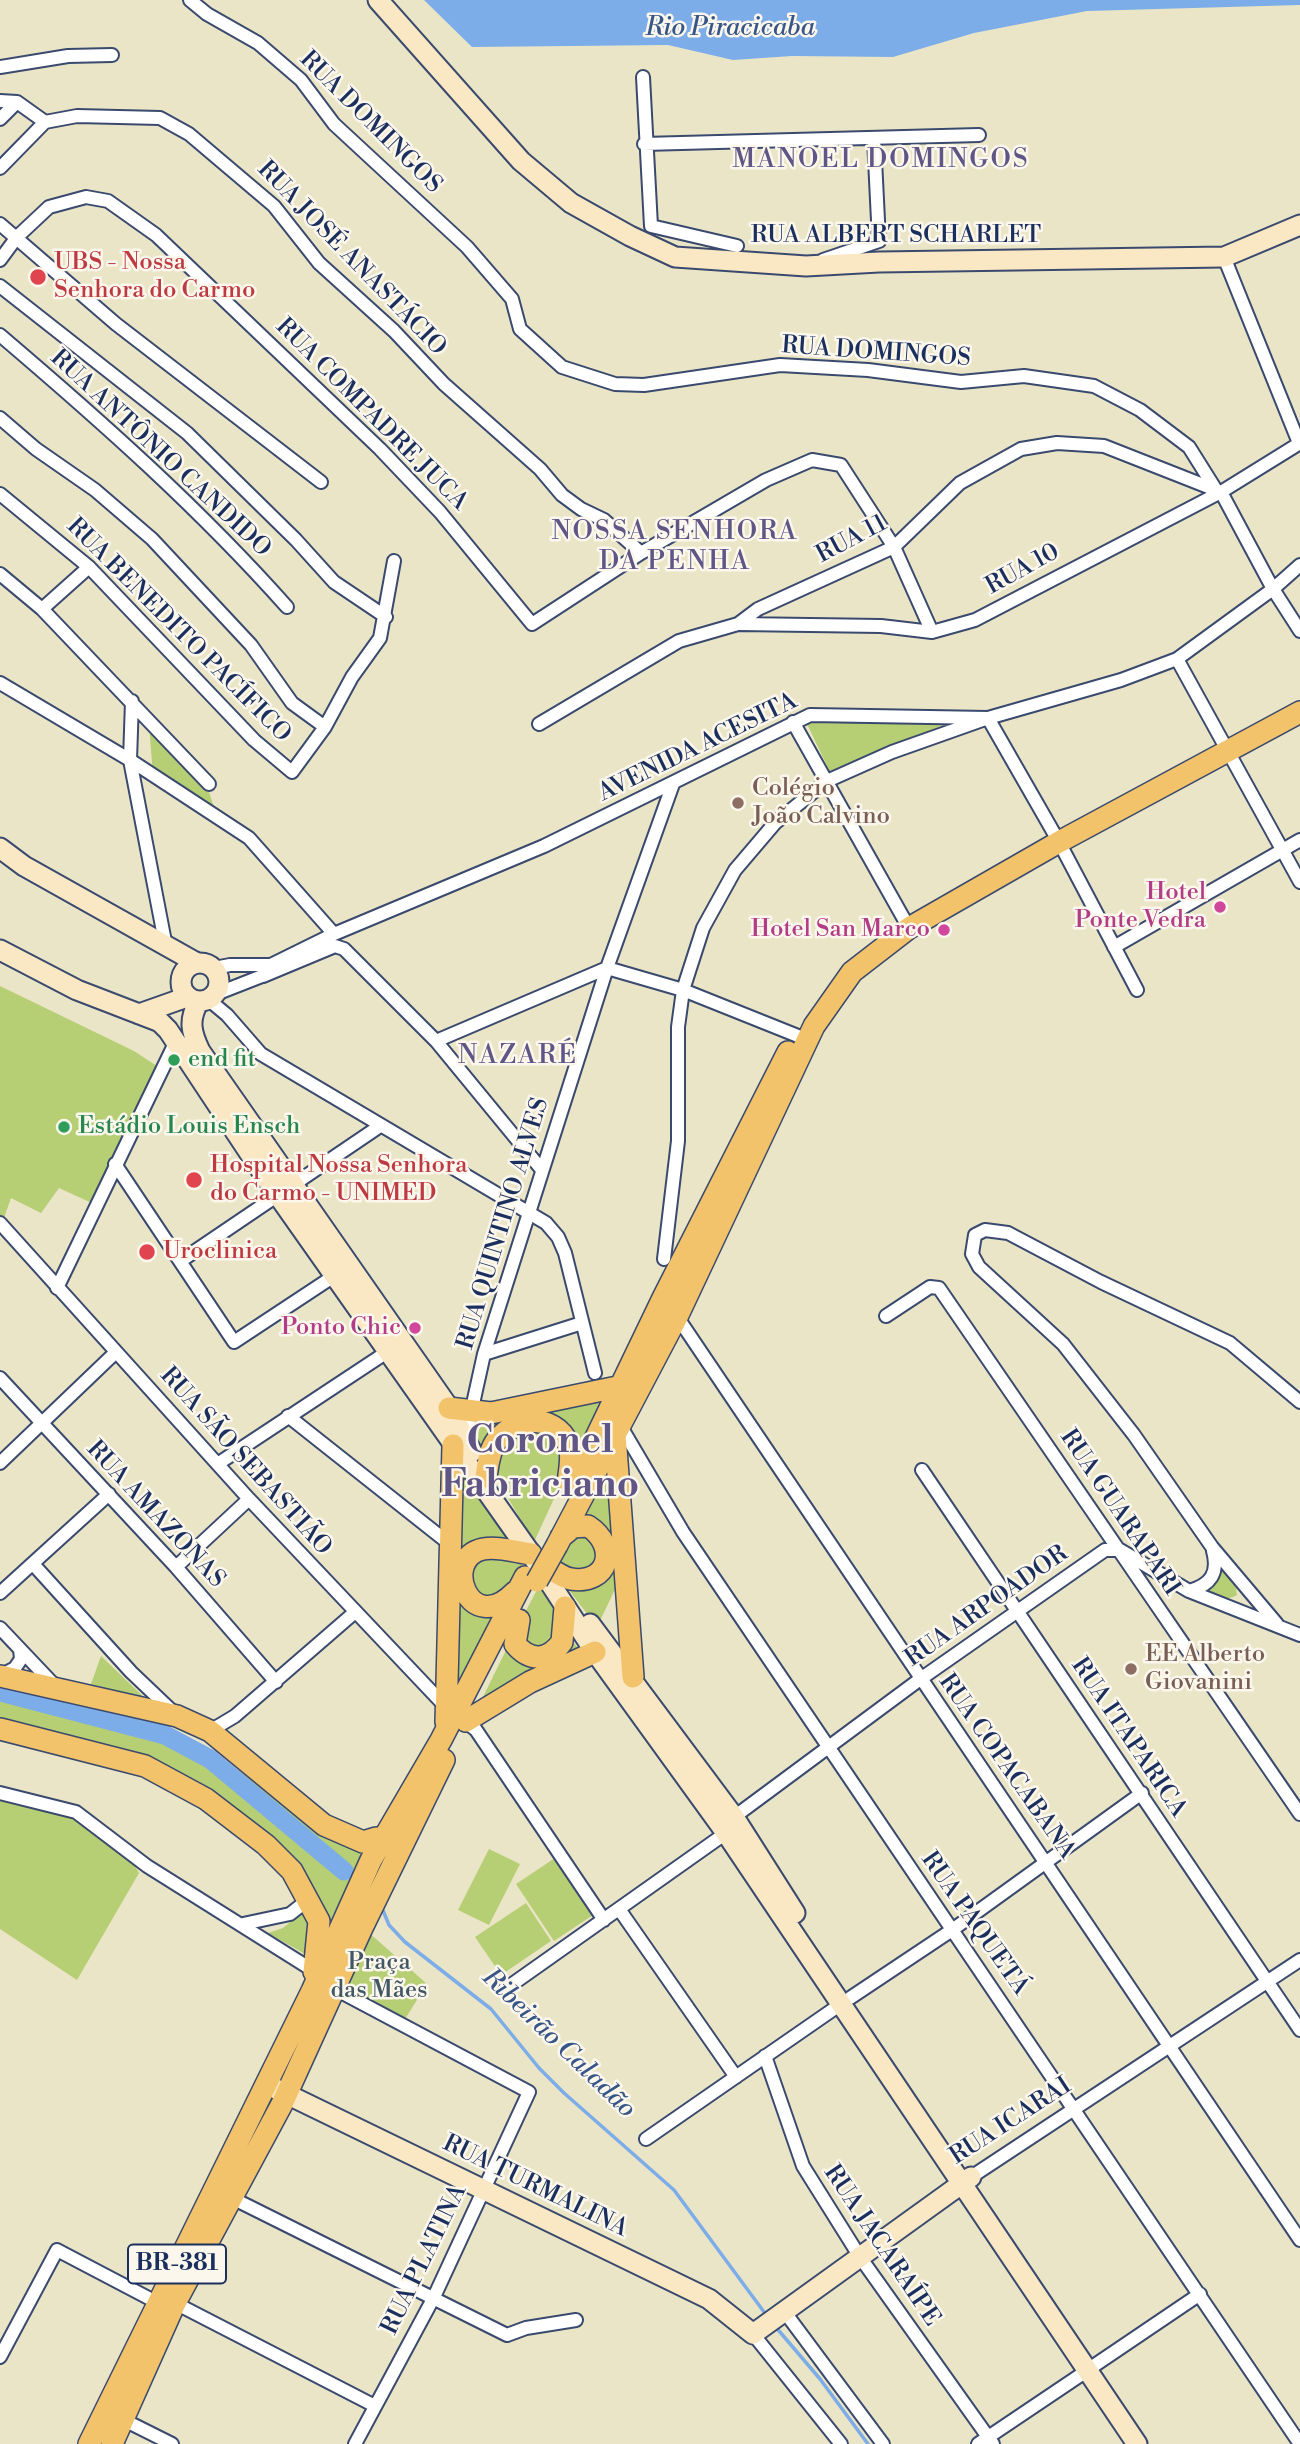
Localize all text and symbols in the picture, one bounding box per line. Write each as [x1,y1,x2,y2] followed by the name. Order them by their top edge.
[645,13,815,45] water label: Rio Piracicaba
[293,46,447,200] street label: RUA DOMINGOS
[734,145,1028,177] district label: MANOEL DOMINGOS
[251,156,451,362] street label: RUA JOSÉ ANASTÁCIO
[751,222,1041,250] street label: RUA ALBERT SCHARLET
[54,249,255,305] place label: UBS - Nossa Senhora do Carmo
[28,267,48,287] marker: UBS - Nossa Senhora do Carmo
[269,313,473,517] street label: RUA COMPADRE JUCA
[780,332,972,374] street label: RUA DOMINGOS
[44,344,276,564] street label: RUA ANTÔNIO CANDIDO
[812,510,892,570] street label: RUA 11
[60,513,296,749] street label: RUA BENEDITO PACÍFICO
[553,517,797,578] district label: NOSSA SENHORA DA PENHA
[981,538,1065,602] street label: RUA 10
[594,687,802,809] street label: AVENIDA ACESITA
[752,775,890,831] place label: Colégio João Calvino
[730,795,746,811] marker: Colégio João Calvino
[1075,879,1206,935] place label: Hotel Ponte Vedra
[1212,899,1228,915] marker: Hotel Ponte Vedra
[751,916,930,944] place label: Hotel San Marco
[936,922,952,938] marker: Hotel San Marco
[459,1041,577,1073] district label: NAZARÉ
[188,1046,256,1074] place label: end fit
[166,1052,182,1068] marker: end fit
[452,1095,556,1353] street label: RUA QUINTINO ALVES
[78,1113,300,1141] place label: Estádio Louis Ensch
[56,1119,72,1135] marker: Estádio Louis Ensch
[210,1152,467,1208] place label: Hospital Nossa Senhora do Carmo - UNIMED
[184,1170,204,1190] marker: Hospital Nossa Senhora do Carmo - UNIMED
[163,1238,277,1266] place label: Uroclinica
[137,1242,157,1262] marker: Uroclinica
[281,1314,401,1342] place label: Ponto Chic
[407,1320,423,1336] marker: Ponto Chic
[153,1362,337,1562] street label: RUA SÃO SEBASTIÃO
[441,1420,639,1510] district label: Coronel Fabriciano
[1053,1424,1185,1602] street label: RUA GUARAPARI
[80,1436,230,1594] street label: RUA AMAZONAS
[900,1540,1074,1674] street label: RUA ARPOADOR
[1145,1641,1265,1697] place label: EE Alberto Giovanini
[1064,1653,1192,1823] street label: RUA ITAPARICA
[1123,1661,1139,1677] marker: EE Alberto Giovanini
[931,1669,1081,1865] street label: RUA COPACABANA
[914,1847,1034,2001] street label: RUA PAQUETÁ
[330,1949,428,2005] park label: Praça das Mães
[475,1963,641,2125] water label: Ribeirão Caladão
[945,2072,1077,2172] street label: RUA ICARAI
[438,2130,632,2244] street label: RUA TURMALINA
[816,2160,946,2332] street label: RUA JACARAÍPE
[376,2180,474,2340] street label: RUA PLATINA
[128,2244,226,2284] road number: BR-381

